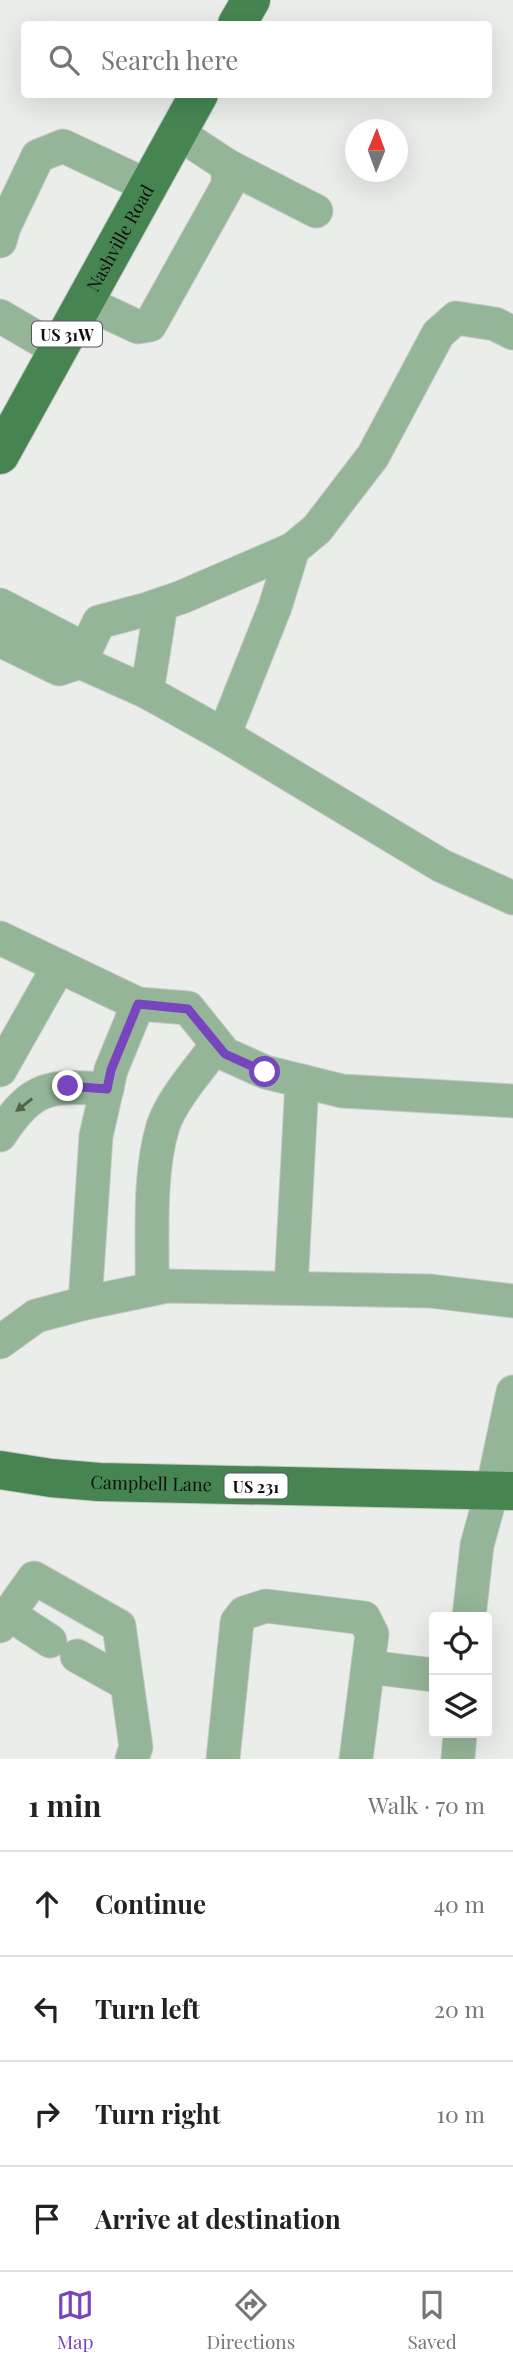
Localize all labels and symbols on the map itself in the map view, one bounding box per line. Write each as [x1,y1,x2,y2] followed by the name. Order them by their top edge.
[345,119,408,182] north arrow
[81,180,159,296] street label: Nashville Road
[32,322,102,346] road number: US 31W
[249,1056,280,1087] route start
[52,1070,83,1101] route end
[16,1098,34,1113] one-way arrow
[90,1469,212,1496] street label: Campbell Lane
[224,1474,288,1498] road number: US 231

